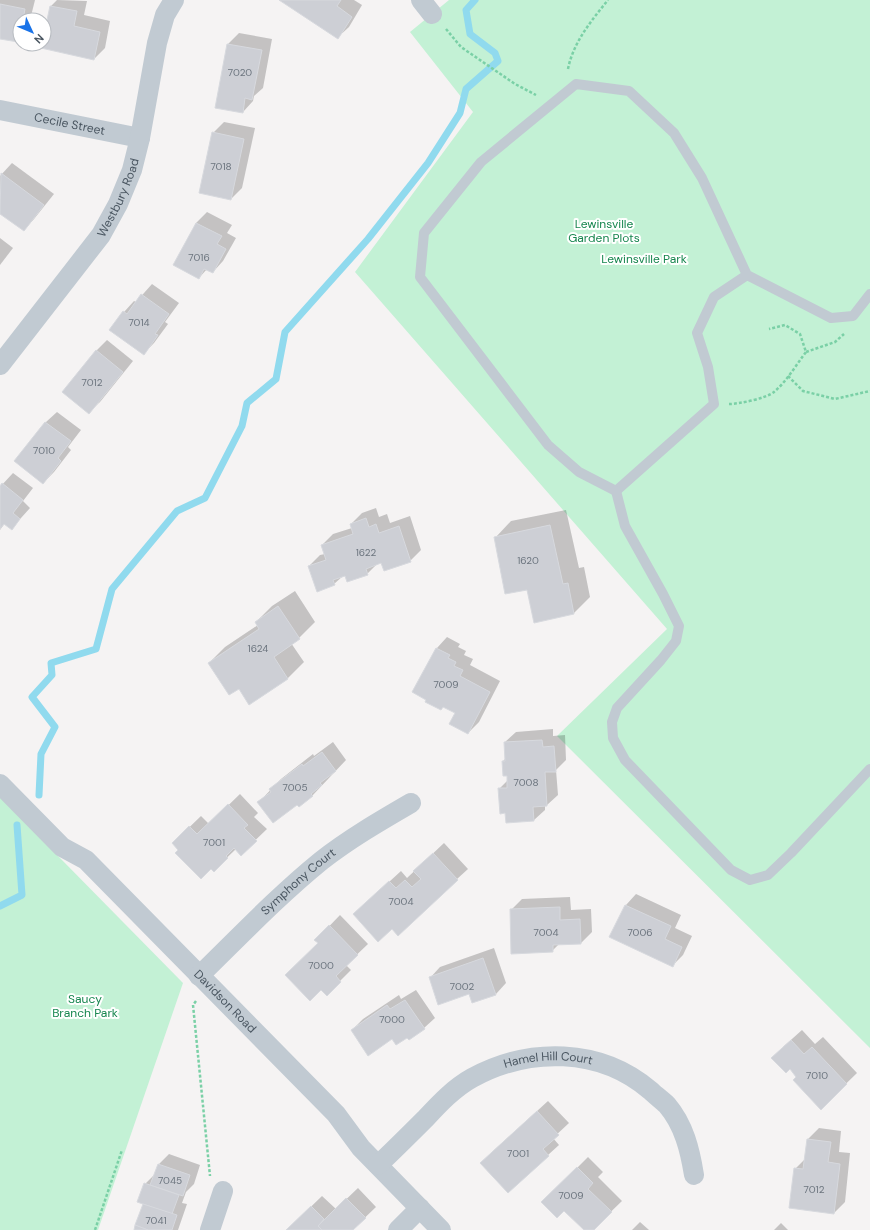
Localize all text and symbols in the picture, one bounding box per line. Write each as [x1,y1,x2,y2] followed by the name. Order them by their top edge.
[12,12,52,52] north arrow
[31,31,47,47] text: N
[228,66,252,79] house number: 7020
[33,109,107,139] street label: Cecile Street
[93,157,143,240] street label: Westbury Road
[210,160,232,173] house number: 7018
[568,216,640,246] park label: Lewinsville Garden Plots
[188,251,210,264] house number: 7016
[601,251,687,267] park label: Lewinsville Park
[128,316,150,329] house number: 7014
[82,376,103,389] house number: 7012
[33,444,55,457] house number: 7010
[356,546,377,559] house number: 1622
[517,554,539,567] house number: 1620
[248,642,268,655] house number: 1624
[433,678,459,691] house number: 7009
[514,776,538,789] house number: 7008
[283,781,307,794] house number: 7005
[203,836,225,849] house number: 7001
[258,844,339,919] street label: Symphony Court
[389,895,413,908] house number: 7004
[534,926,558,939] house number: 7004
[627,926,653,939] house number: 7006
[308,959,334,972] house number: 7000
[190,966,260,1036] street label: Davidson Road
[450,980,475,993] house number: 7002
[52,991,118,1021] park label: Saucy Branch Park
[379,1013,405,1026] house number: 7000
[502,1048,594,1072] street label: Hamel Hill Court
[806,1069,828,1082] house number: 7010
[507,1147,529,1160] house number: 7001
[158,1174,182,1187] house number: 7045
[804,1183,825,1196] house number: 7012
[558,1189,584,1202] house number: 7009
[145,1214,167,1227] house number: 7041

